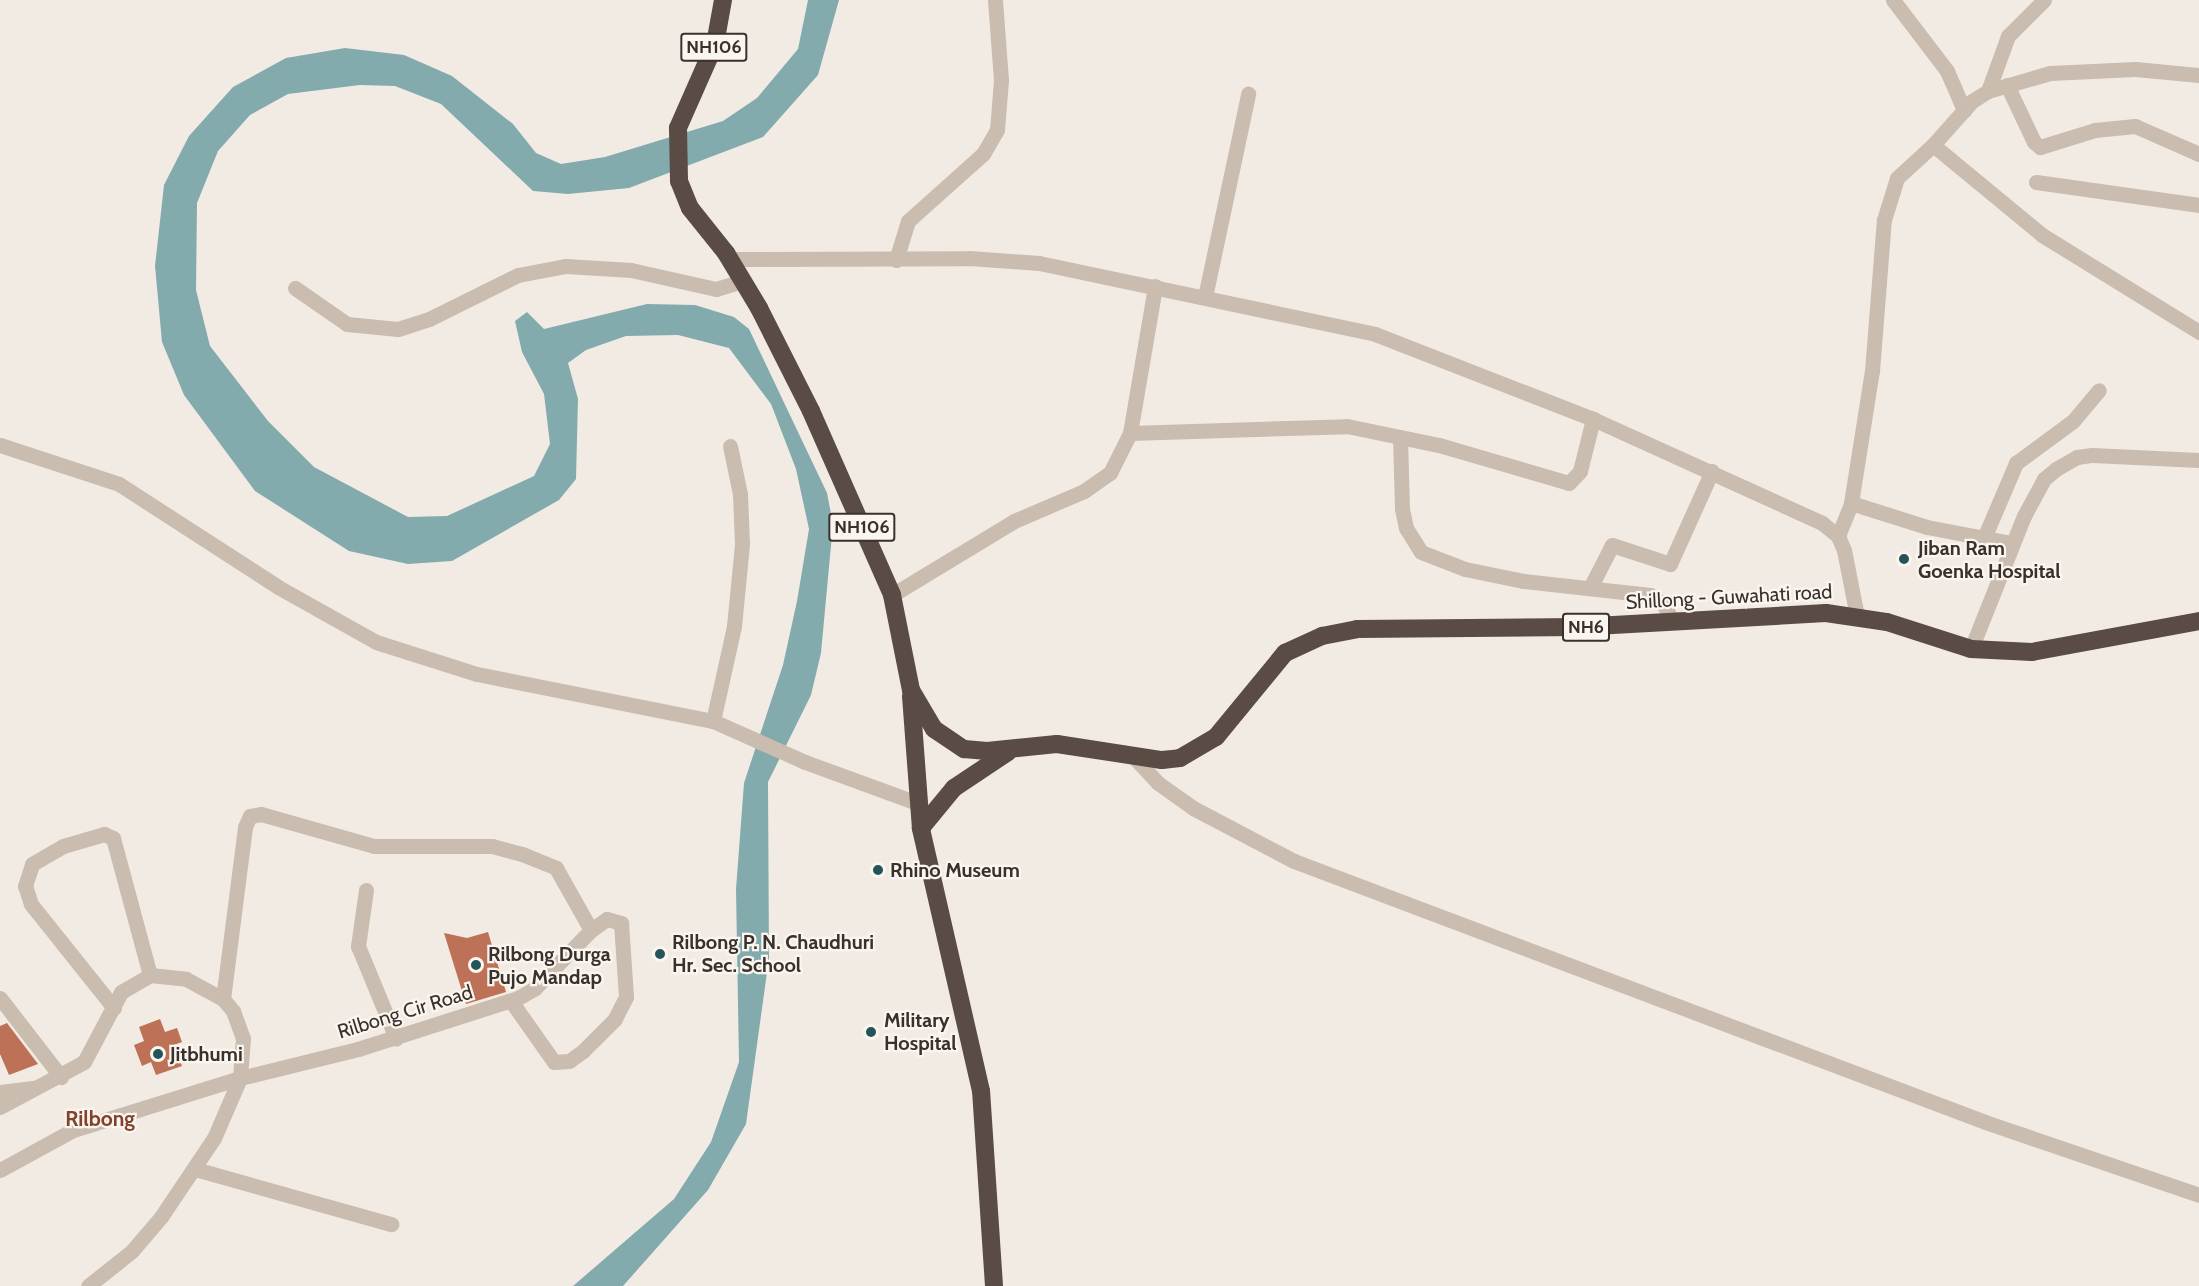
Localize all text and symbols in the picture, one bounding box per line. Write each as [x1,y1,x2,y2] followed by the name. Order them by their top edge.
[680,32,748,62] road number: NH106
[828,512,896,542] road number: NH106
[1918,536,2060,583] place label: Jiban Ram Goenka Hospital
[1895,550,1913,568] marker: Jiban Ram Goenka Hospital
[1625,580,1833,614] street label: Shillong - Guwahati road
[1562,612,1610,642] road number: NH6
[890,858,1020,882] place label: Rhino Museum
[871,863,885,877] marker: Rhino Museum
[672,930,874,977] place label: Rilbong P. N. Chaudhuri Hr. Sec. School
[488,942,611,989] place label: Rilbong Durga Pujo Mandap
[653,947,667,961] marker: Rilbong P. N. Chaudhuri Hr. Sec. School
[469,958,483,972] marker: Rilbong Durga Pujo Mandap
[335,980,475,1044] street label: Rilbong Cir Road
[884,1008,957,1055] place label: Military Hospital
[862,1023,880,1041] marker: Military Hospital
[170,1042,243,1066] place label: Jitbhumi
[151,1047,165,1061] marker: Jitbhumi
[65,1106,135,1132] district label: Rilbong

